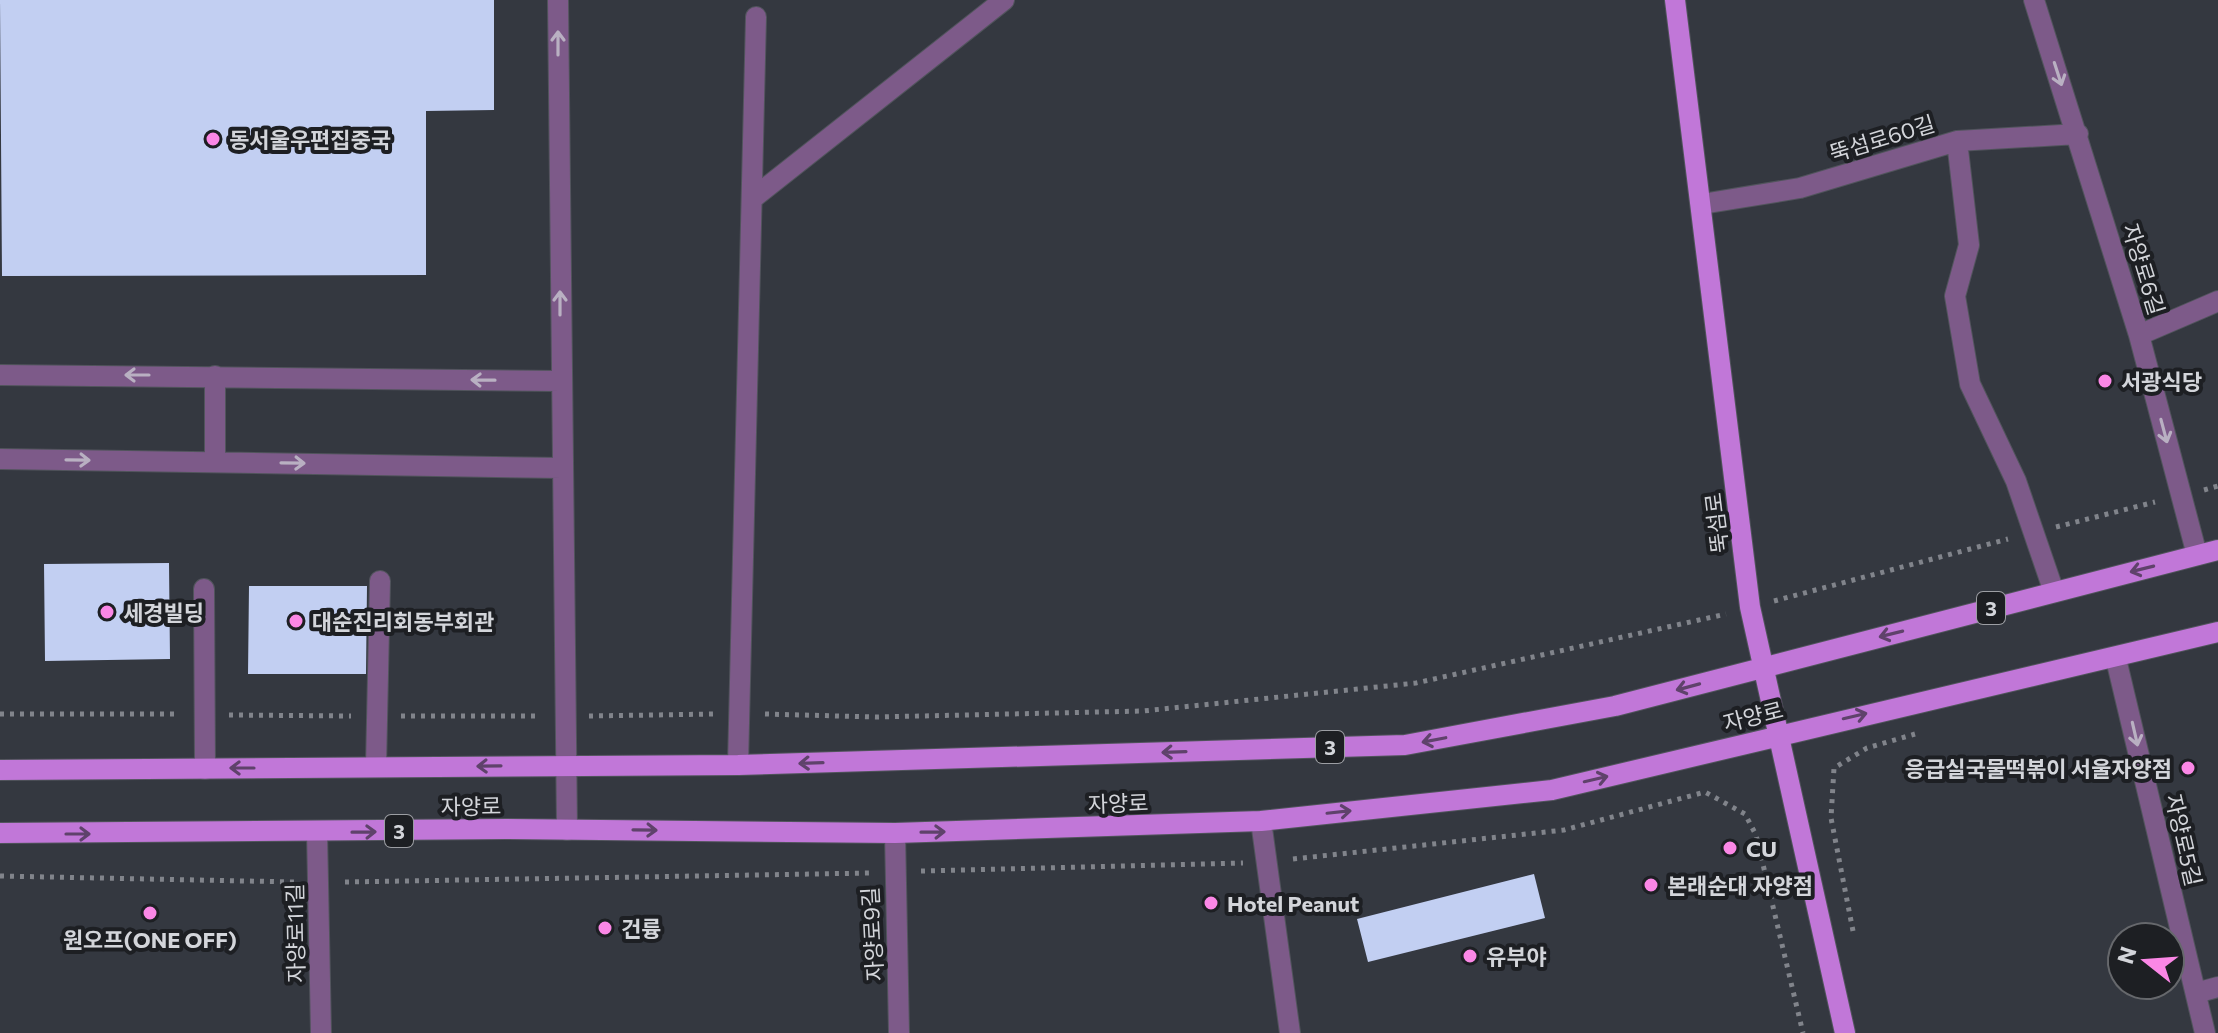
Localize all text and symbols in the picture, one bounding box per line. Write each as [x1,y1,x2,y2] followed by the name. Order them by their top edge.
[550,30,566,57] one-way arrow
[2052,61,2067,86] one-way arrow
[1826,109,1938,167] street label: 뚝섬로60길
[229,126,391,153] place label: 동서울우편집중국
[204,130,222,148] marker: 동서울우편집중국
[2117,220,2171,318] street label: 자양로6길
[552,290,568,317] one-way arrow
[124,367,151,383] one-way arrow
[2121,368,2202,395] place label: 서광식당
[470,372,497,387] one-way arrow
[2096,372,2114,390] marker: 서광식당
[2157,417,2172,443] one-way arrow
[64,452,91,468] one-way arrow
[279,455,306,470] one-way arrow
[1699,491,1733,555] street label: 뚝섬로
[2130,563,2156,578] one-way arrow
[1977,592,2005,624] road number: 3
[123,599,204,626] place label: 세경빌딩
[98,603,116,621] marker: 세경빌딩
[312,608,494,635] place label: 대순진리회동부회관
[287,612,305,630] marker: 대순진리회동부회관
[1878,627,1904,642] one-way arrow
[1675,680,1701,695] one-way arrow
[1720,696,1786,736] street label: 자양로
[1842,708,1867,723] one-way arrow
[2128,721,2143,747] one-way arrow
[1316,731,1344,763] road number: 3
[1421,733,1447,748] one-way arrow
[1161,744,1188,759] one-way arrow
[798,755,825,770] one-way arrow
[1905,755,2172,782] place label: 응급실국물떡볶이 서울자양점
[476,758,503,774] one-way arrow
[2179,759,2197,777] marker: 응급실국물떡볶이 서울자양점
[229,760,256,776] one-way arrow
[1583,771,1608,786] one-way arrow
[1087,788,1149,818] street label: 자양로
[2160,791,2208,889] street label: 자양로5길
[440,792,502,820] street label: 자양로
[1325,805,1351,820] one-way arrow
[385,815,413,847] road number: 3
[631,822,658,838] one-way arrow
[350,824,377,839] one-way arrow
[919,824,946,839] one-way arrow
[64,826,91,842] one-way arrow
[1746,835,1777,862] place label: CU
[1721,839,1739,857] marker: CU
[1667,872,1813,899] place label: 본래순대 자양점
[1642,876,1660,894] marker: 본래순대 자양점
[281,883,309,983] street label: 자양로11길
[856,886,888,982] street label: 자양로9길
[1227,890,1359,917] place label: Hotel Peanut
[1202,894,1220,912] marker: Hotel Peanut
[141,904,159,922] marker: 원오프(ONE OFF)
[621,915,661,942] place label: 건륭
[596,919,614,937] marker: 건륭
[2106,921,2186,1001] north arrow
[63,926,237,953] place label: 원오프(ONE OFF)
[1486,943,1547,970] place label: 유부야
[2111,943,2142,967] text: N
[1461,947,1479,965] marker: 유부야

